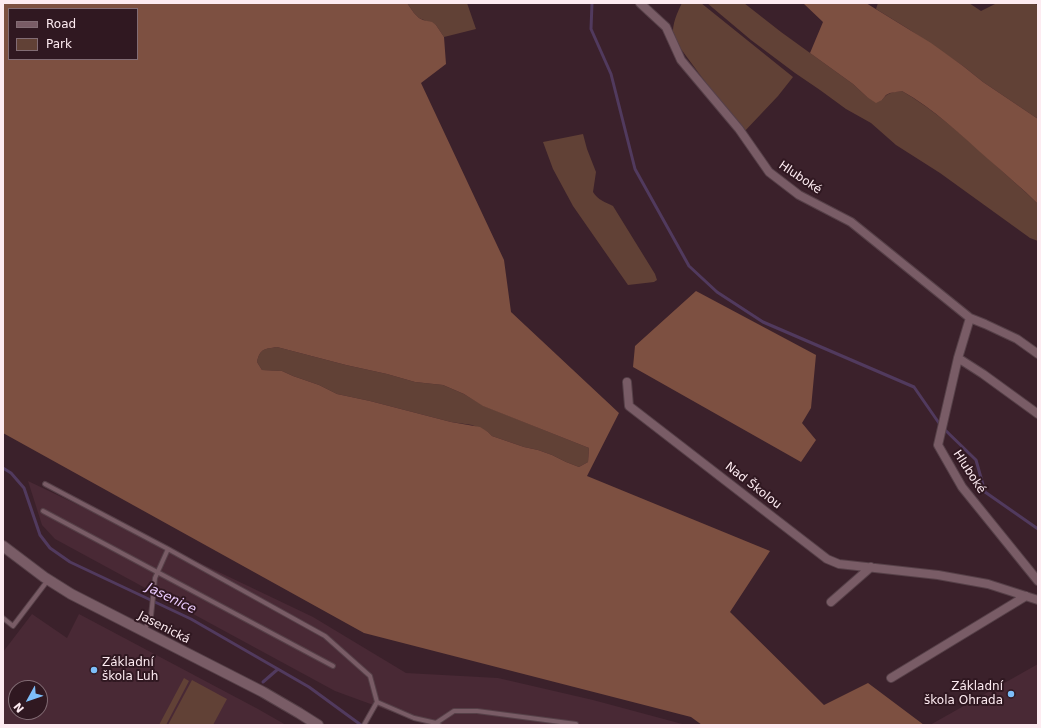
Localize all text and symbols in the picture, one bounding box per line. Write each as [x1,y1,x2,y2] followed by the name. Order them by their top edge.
[8,8,138,60] legend
[46,17,76,31] text: Road
[46,37,72,51] text: Park
[776,158,824,198] street label: Hluboké
[950,448,988,496] street label: Hluboké
[722,460,784,512] street label: Nad Školou
[144,580,198,618] water label: Jasenice
[136,609,192,647] street label: Jasenická
[102,656,158,684] place label: Základní škola Luh
[89,665,99,675] marker: Základní škola Luh
[8,680,48,720] north arrow
[924,680,1003,708] place label: Základní škola Ohrada
[1006,689,1016,699] marker: Základní škola Ohrada
[11,700,27,715] text: N

